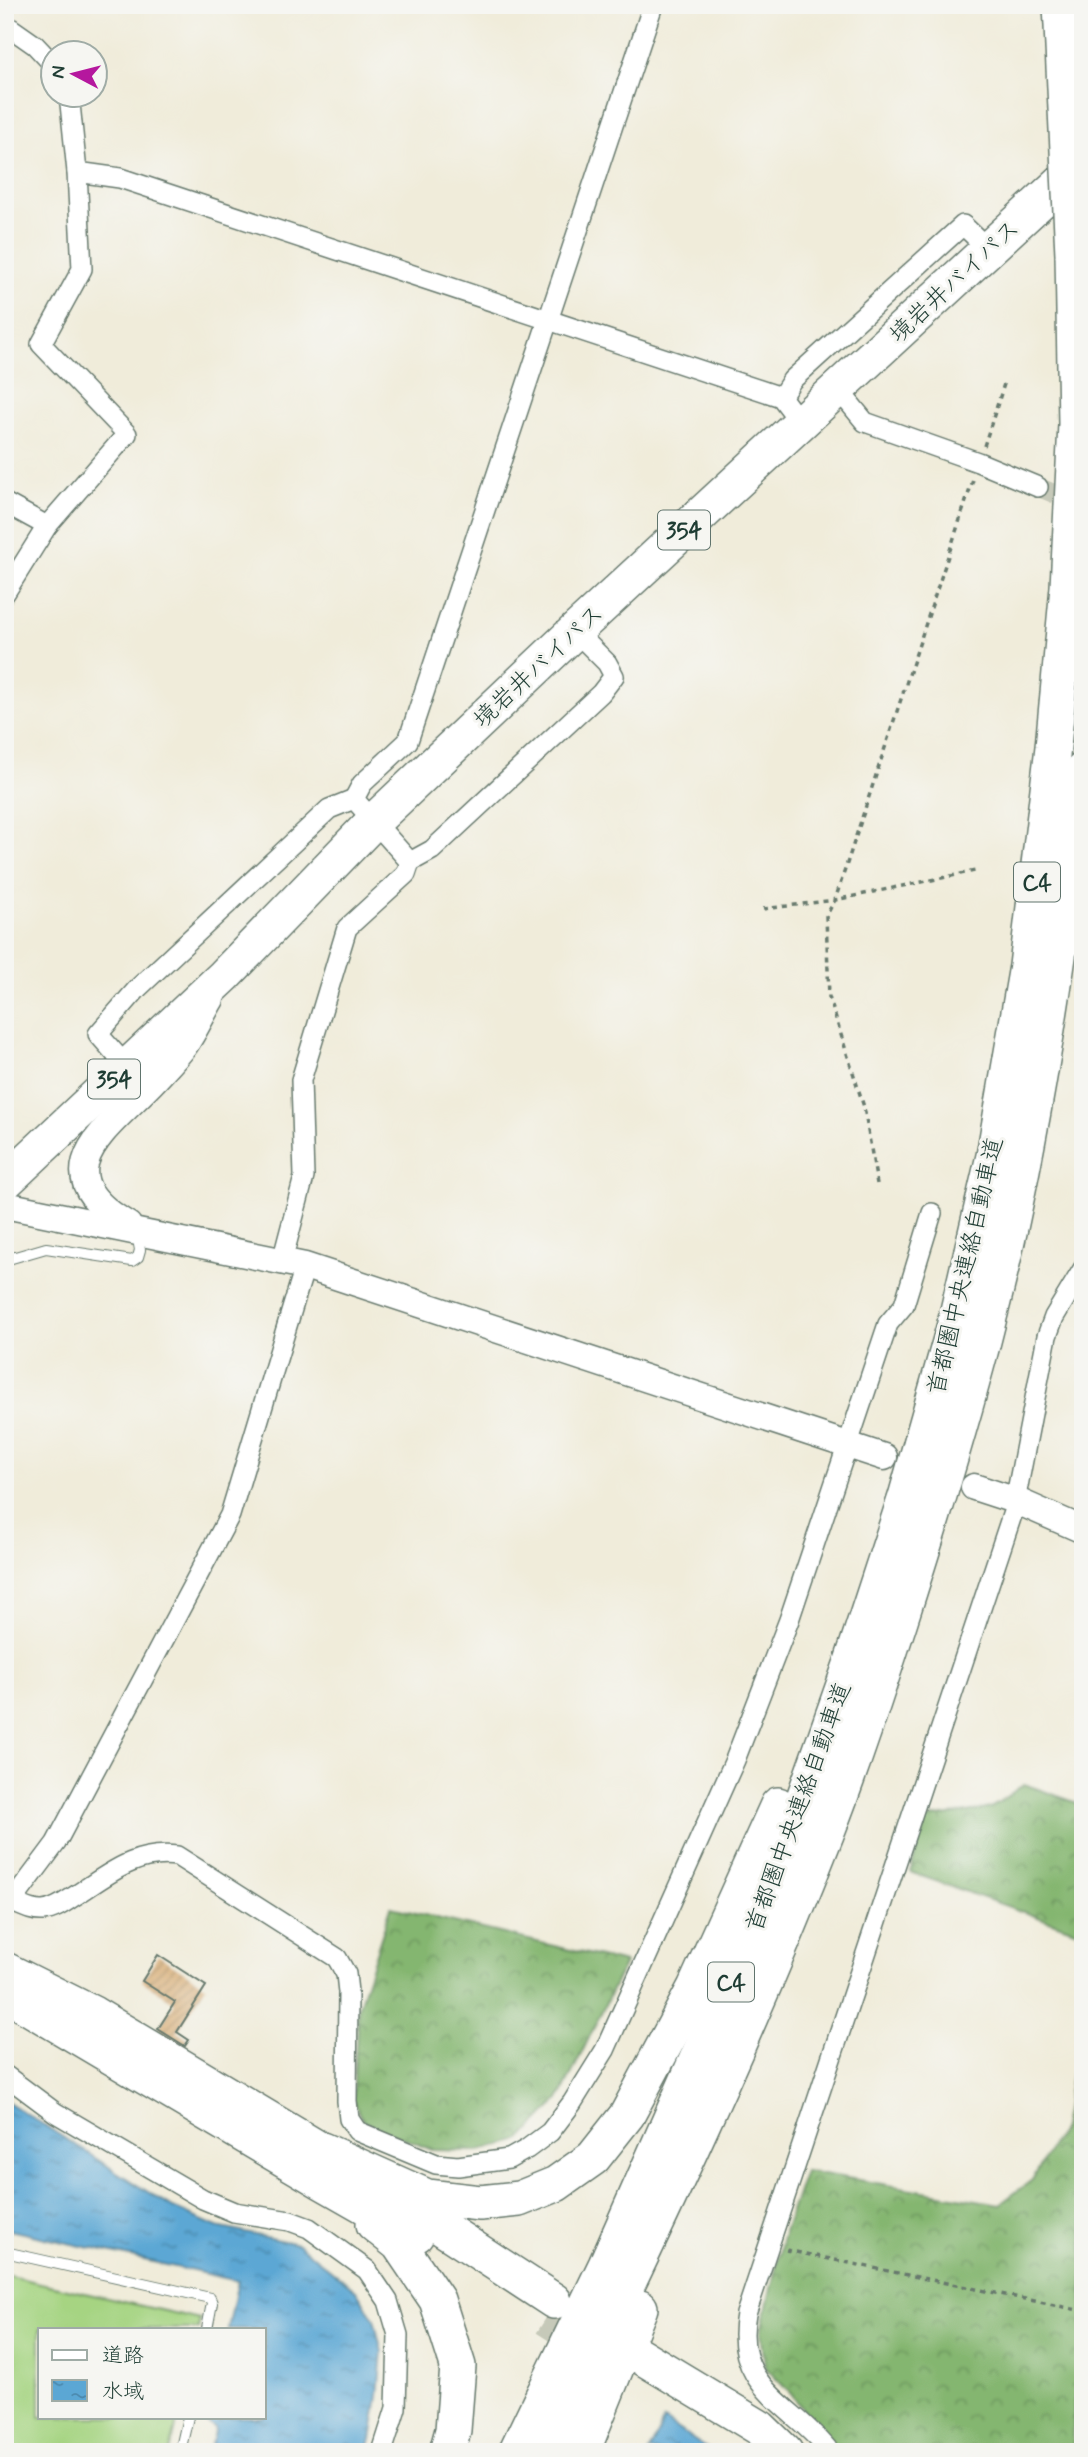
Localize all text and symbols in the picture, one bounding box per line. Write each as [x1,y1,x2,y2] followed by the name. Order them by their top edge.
[38,38,108,108] north arrow
[45,64,72,80] text: N
[883,214,1027,351] street label: 境岩井バイパス
[658,510,710,550] road number: 354
[467,599,611,736] street label: 境岩井バイパス
[1014,862,1060,902] road number: C4
[88,1060,140,1098] road number: 354
[922,1134,1011,1398] street label: 首都圏中央連絡自動車道
[740,1678,859,1937] street label: 首都圏中央連絡自動車道
[708,1963,754,2002] road number: C4
[38,2328,266,2418] legend
[102,2342,144,2370] text: 道路
[102,2378,144,2406] text: 水域

